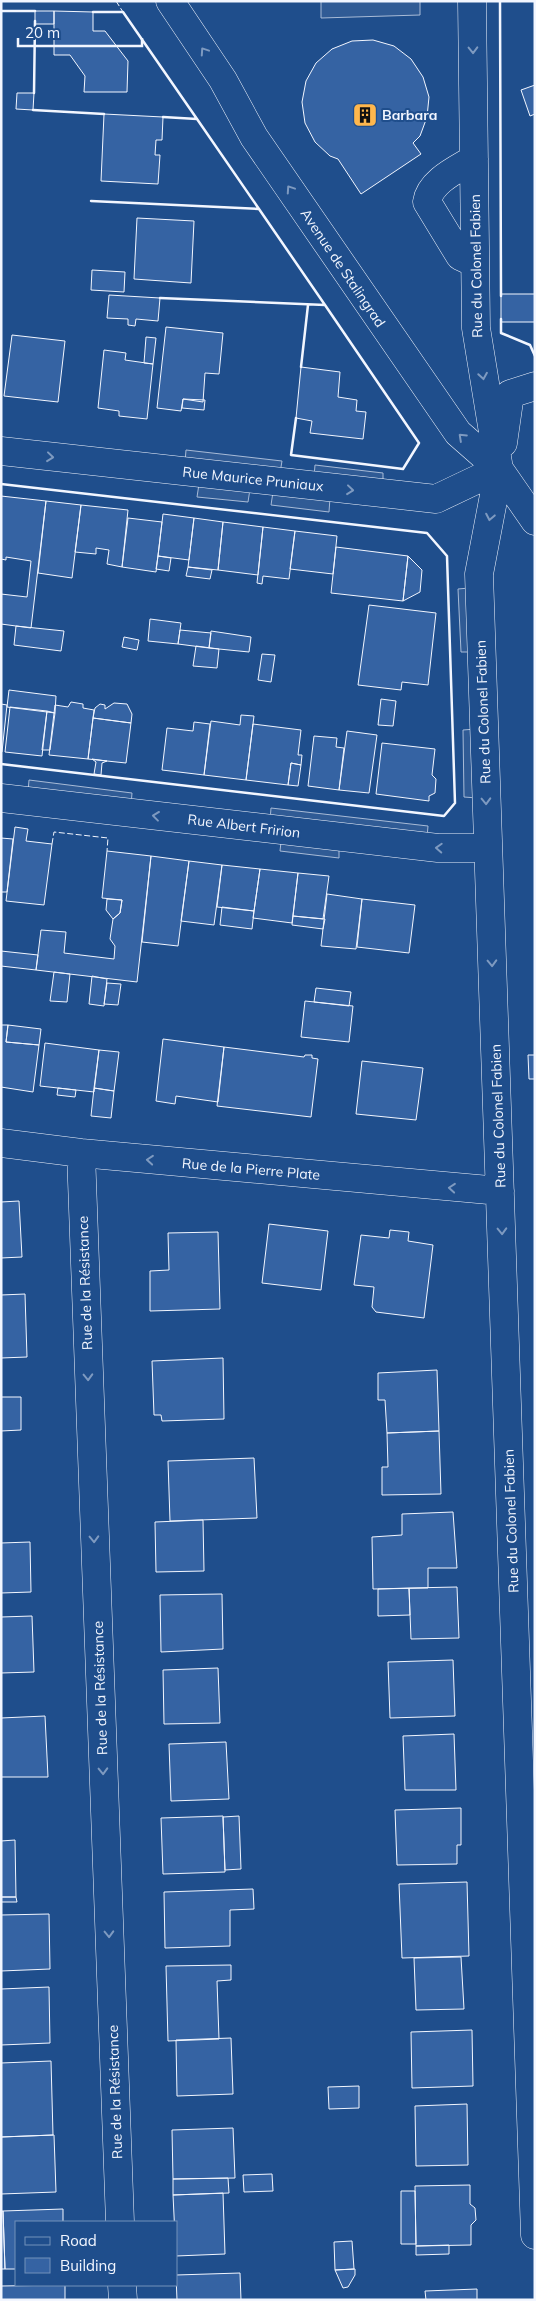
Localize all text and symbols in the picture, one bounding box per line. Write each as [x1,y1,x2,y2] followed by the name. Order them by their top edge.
[18,15,141,47] scale bar
[25,23,60,42] text: 20 m
[468,46,478,54] one-way arrow
[201,47,210,57] one-way arrow
[352,102,378,128] building icon: Barbara
[382,106,437,124] place label: Barbara
[287,185,296,195] one-way arrow
[466,194,486,338] street label: Rue du Colonel Fabien
[297,205,389,331] street label: Avenue de Stalingrad
[478,372,488,380] one-way arrow
[459,434,468,443] one-way arrow
[46,451,54,462] one-way arrow
[182,463,325,495] street label: Rue Maurice Pruniaux
[347,484,355,495] one-way arrow
[485,513,495,522] one-way arrow
[471,640,495,784] street label: Rue du Colonel Fabien
[481,797,492,805] one-way arrow
[187,810,301,842] street label: Rue Albert Fririon
[152,811,160,822] one-way arrow
[435,842,443,853] one-way arrow
[487,960,498,968] one-way arrow
[486,1044,510,1188] street label: Rue du Colonel Fabien
[146,1154,154,1165] one-way arrow
[181,1154,321,1184] street label: Rue de la Pierre Plate
[447,1183,455,1194] one-way arrow
[74,1216,96,1350] street label: Rue de la Résistance
[496,1227,507,1235] one-way arrow
[83,1373,94,1381] one-way arrow
[499,1449,523,1593] street label: Rue du Colonel Fabien
[89,1535,100,1543] one-way arrow
[89,1621,111,1755] street label: Rue de la Résistance
[98,1768,108,1776] one-way arrow
[104,1930,114,1938] one-way arrow
[104,2025,126,2159] street label: Rue de la Résistance
[15,2221,178,2286] legend
[60,2231,97,2250] text: Road
[60,2256,116,2275] text: Building

